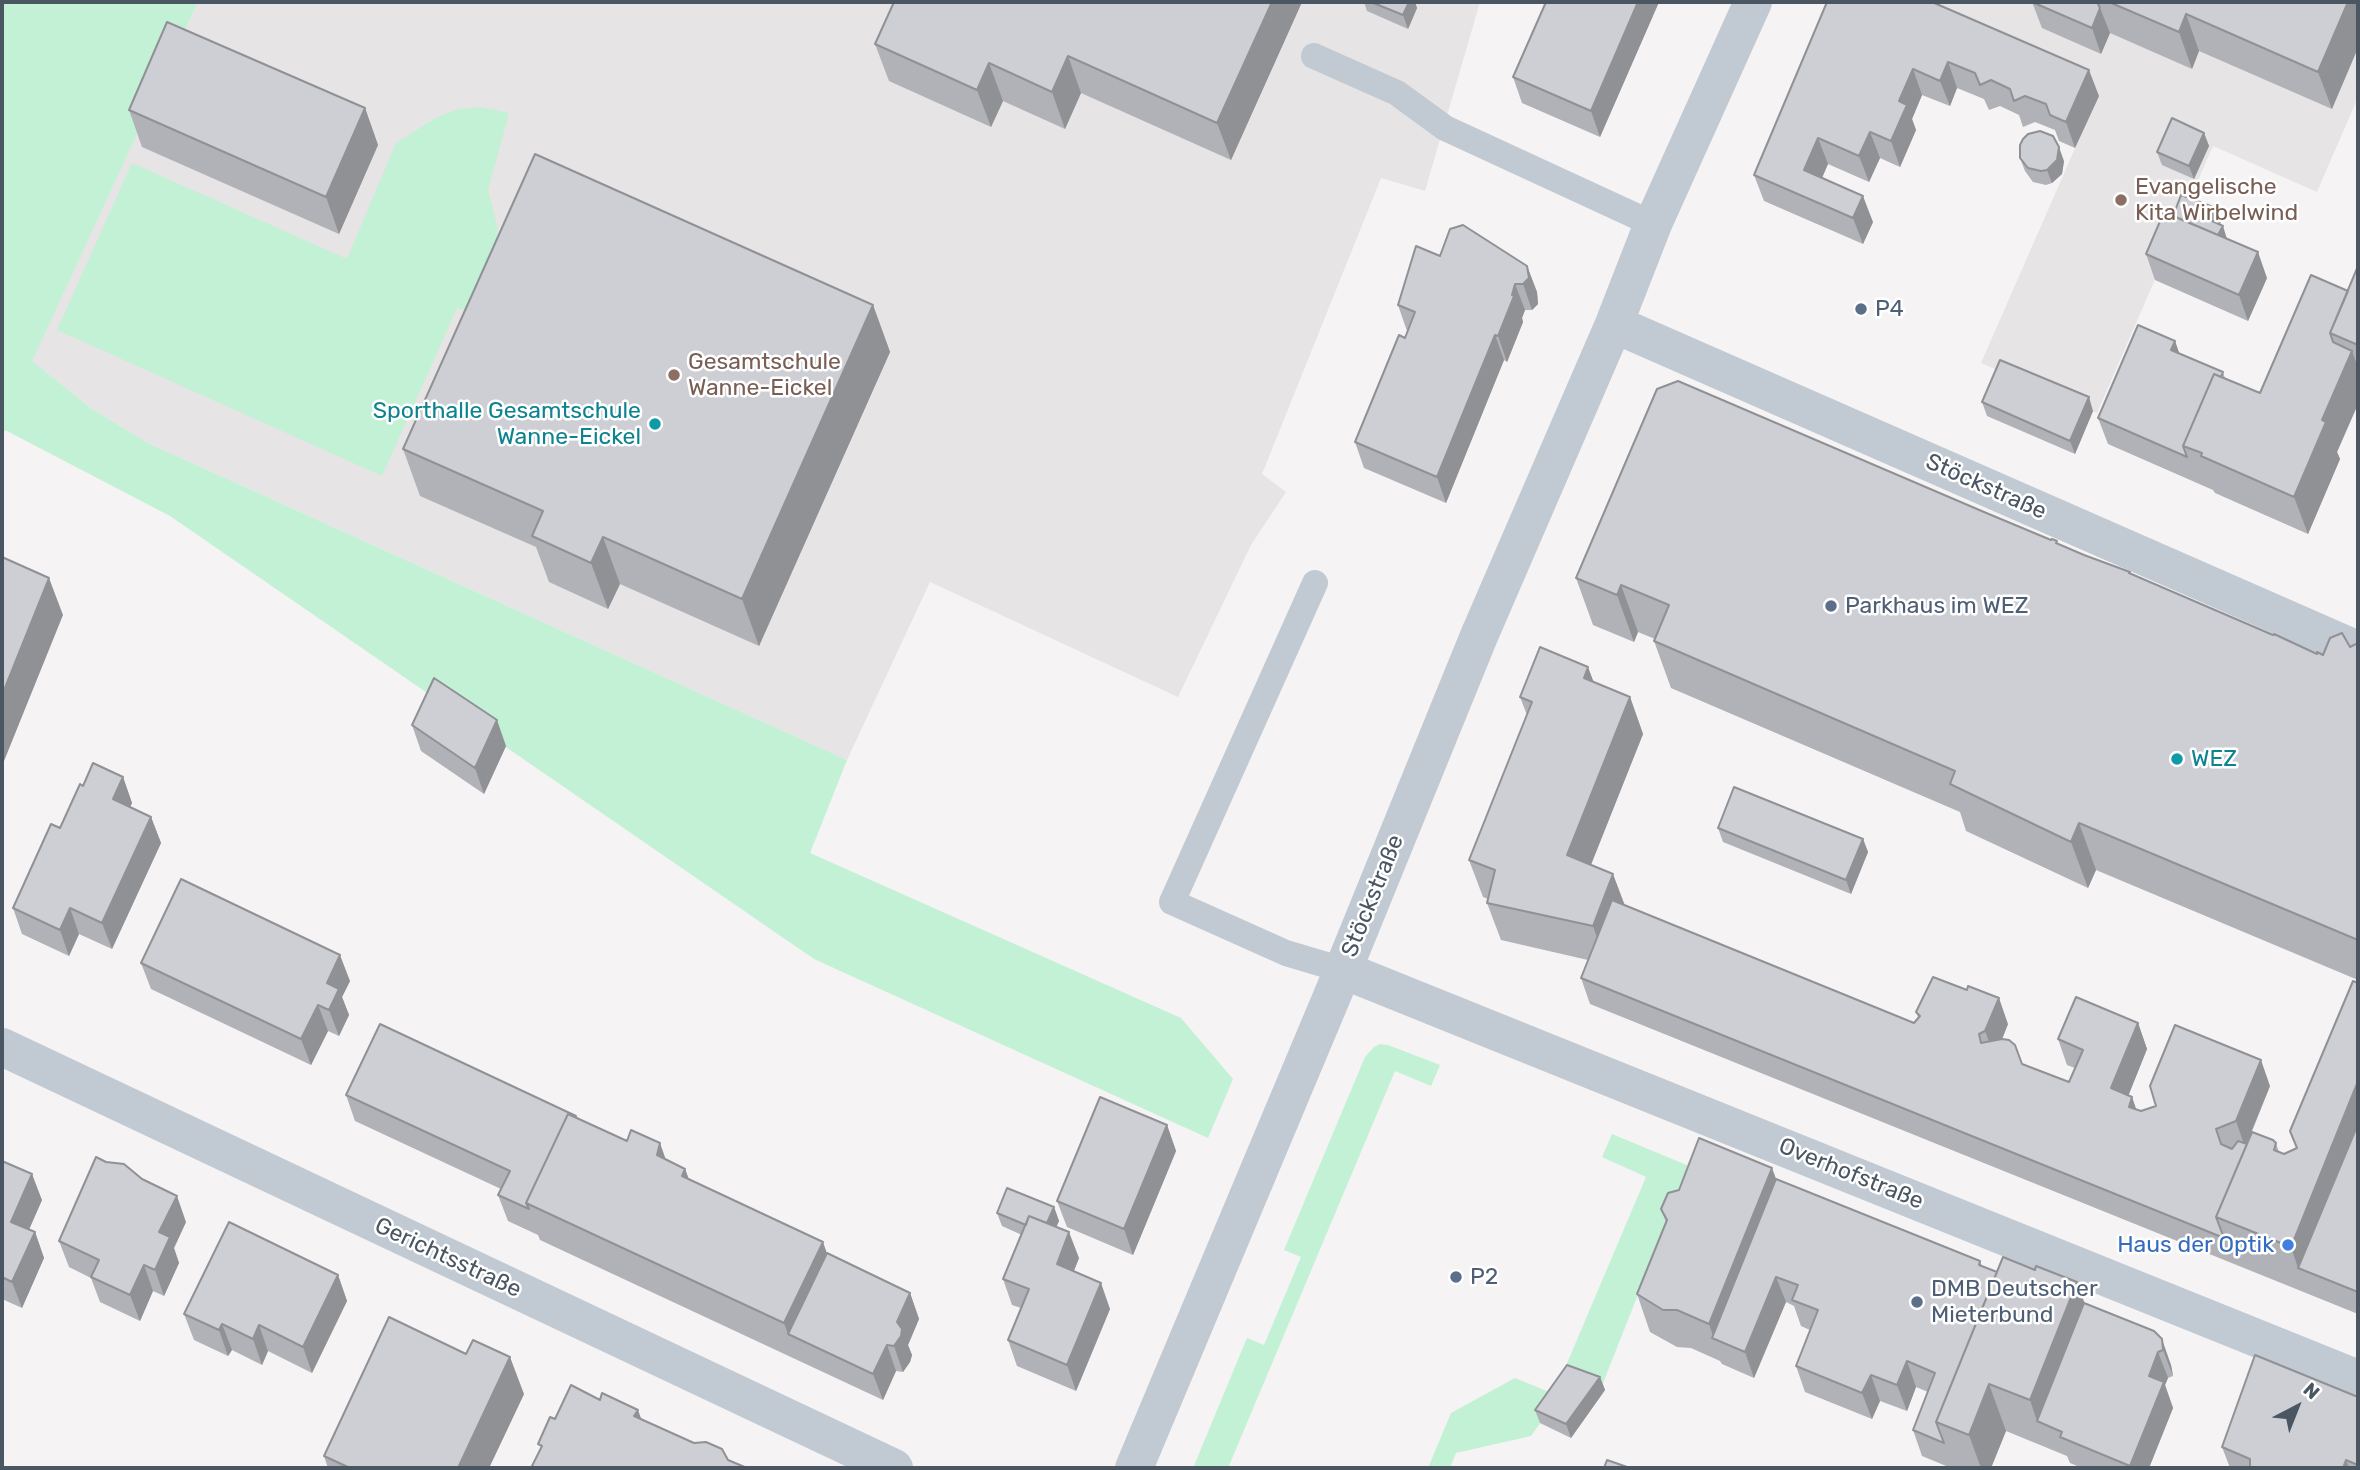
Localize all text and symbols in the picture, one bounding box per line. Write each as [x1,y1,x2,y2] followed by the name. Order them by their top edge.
[2135,173,2298,227] place label: Evangelische Kita Wirbelwind
[2113,192,2129,208] marker: Evangelische Kita Wirbelwind
[1875,295,1904,323] place label: P4
[1853,301,1869,317] marker: P4
[688,348,841,402] place label: Gesamtschule Wanne-Eickel
[666,367,682,383] marker: Gesamtschule Wanne-Eickel
[373,397,641,451] place label: Sporthalle Gesamtschule Wanne-Eickel
[647,416,663,432] marker: Sporthalle Gesamtschule Wanne-Eickel
[1921,448,2051,526] street label: Stöckstraße
[1845,592,2029,620] place label: Parkhaus im WEZ
[1823,598,1839,614] marker: Parkhaus im WEZ
[2191,745,2237,773] place label: WEZ
[2169,751,2185,767] marker: WEZ
[1336,831,1410,961] street label: Stöckstraße
[1775,1132,1927,1216] street label: Overhofstraße
[370,1212,526,1304] street label: Gerichtsstraße
[2117,1231,2274,1259] place label: Haus der Optik
[2280,1237,2296,1253] marker: Haus der Optik
[1470,1263,1498,1291] place label: P2
[1448,1269,1464,1285] marker: P2
[1931,1275,2098,1329] place label: DMB Deutscher Mieterbund
[1909,1294,1925,1310] marker: DMB Deutscher Mieterbund
[2262,1372,2332,1442] north arrow
[2299,1378,2324,1404] text: N

